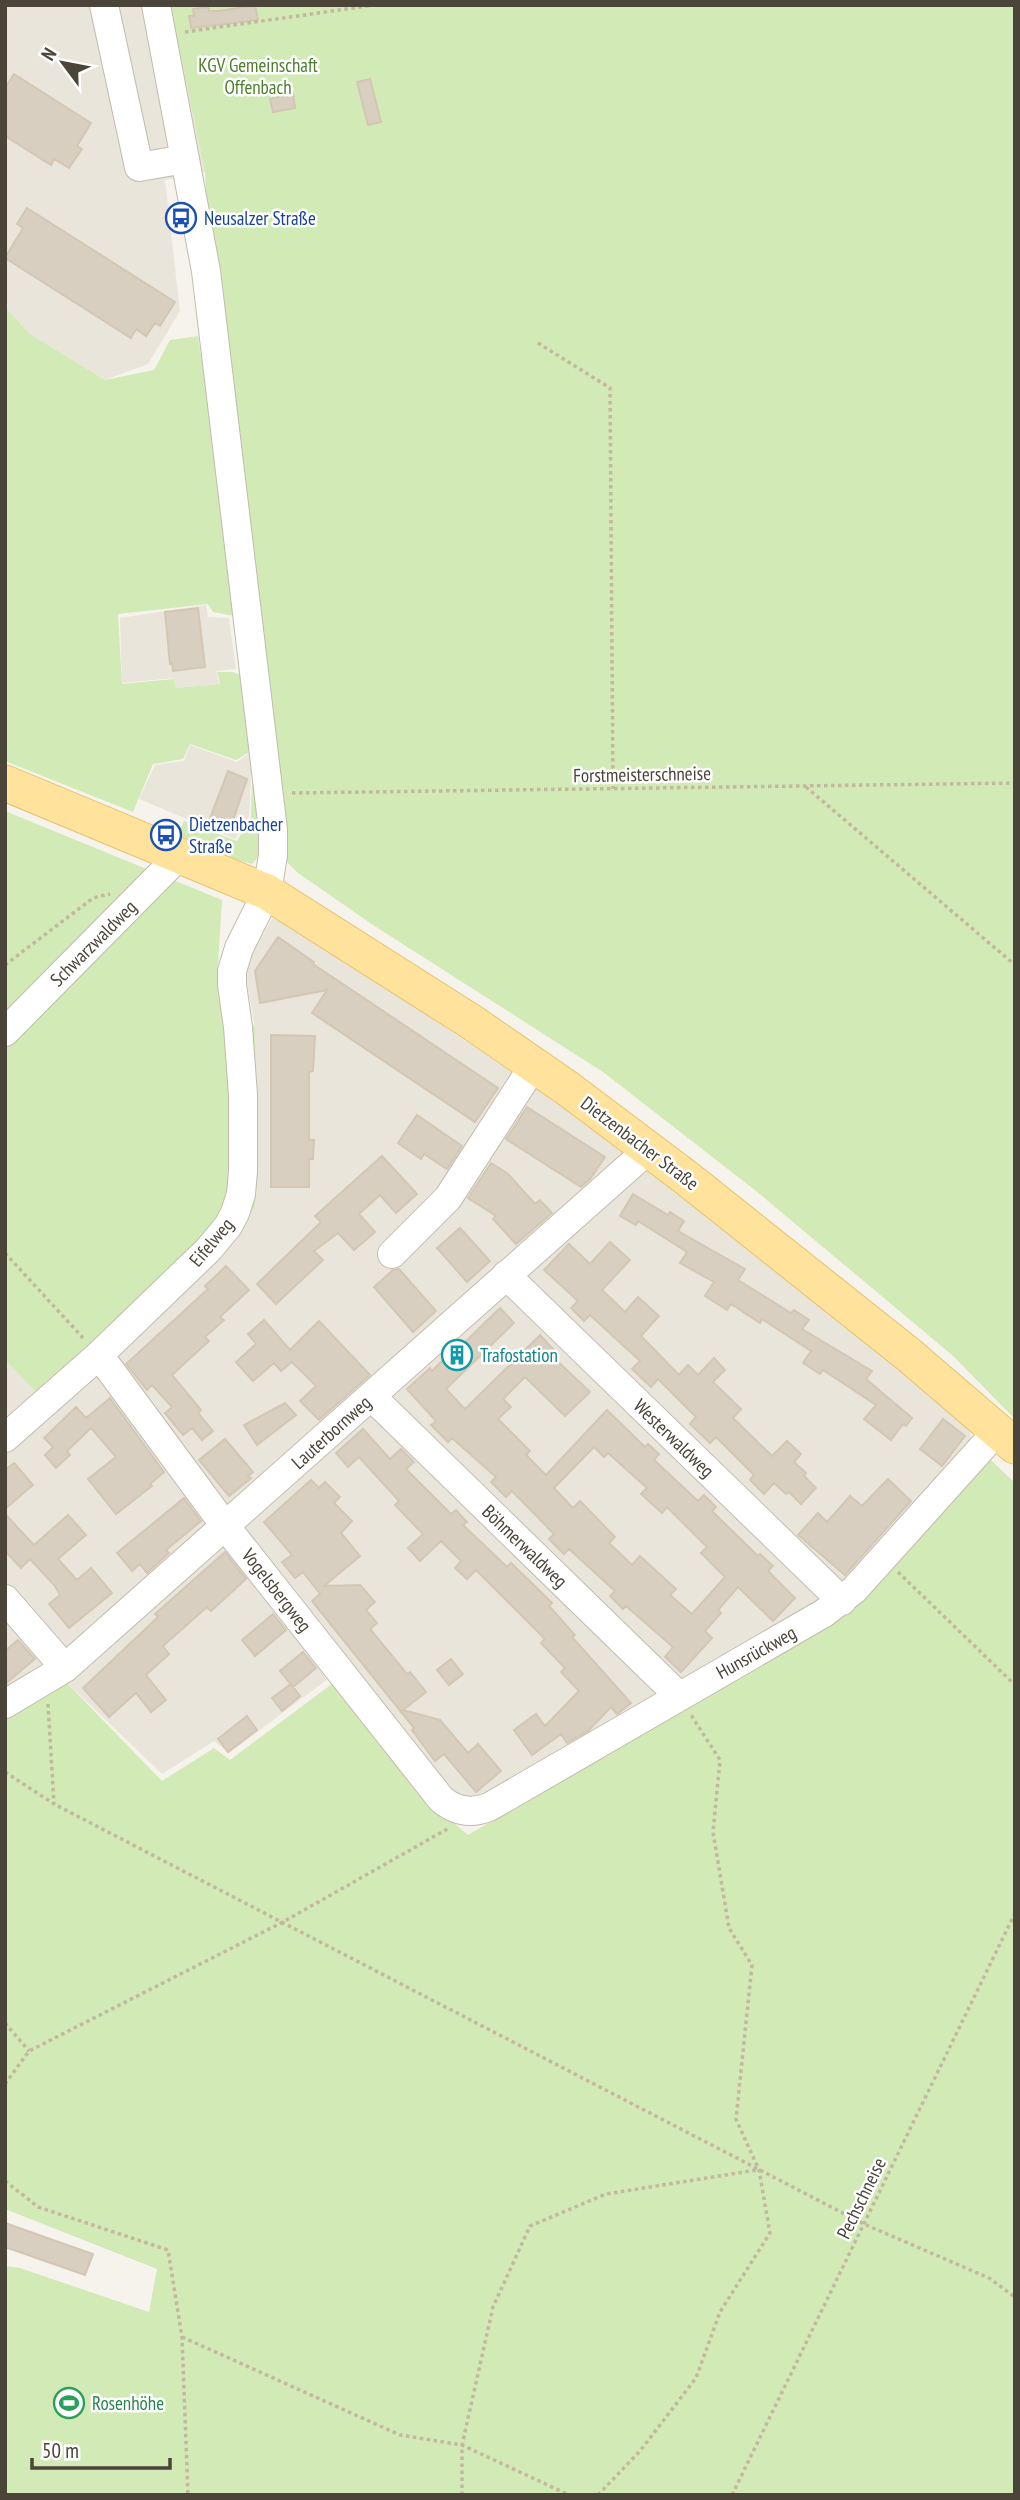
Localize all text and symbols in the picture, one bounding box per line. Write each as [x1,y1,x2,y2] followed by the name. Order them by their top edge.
[28,28,98,98] north arrow
[36,43,61,65] text: N
[198,53,319,99] park label: KGV Gemeinschaft Offenbach
[164,201,198,235] bus stop icon: Neusalzer Straße
[204,206,316,230] place label: Neusalzer Straße
[573,761,711,787] street label: Forstmeisterschneise
[189,812,284,858] place label: Dietzenbacher Straße
[149,818,183,852] bus stop icon: Dietzenbacher Straße
[45,895,141,991] street label: Schwarzwaldweg
[576,1091,704,1195] street label: Dietzenbacher Straße
[184,1213,238,1271] street label: Eifelweg
[440,1338,474,1372] building icon: Trafostation
[480,1343,558,1367] place label: Trafostation
[286,1390,376,1474] street label: Lauterbornweg
[629,1394,719,1482] street label: Westerwaldweg
[477,1499,573,1593] street label: Böhmerwaldweg
[236,1543,317,1637] street label: Vogelsbergweg
[712,1620,800,1684] street label: Hunsrückweg
[831,2154,891,2242] street label: Pechschneise
[52,2386,86,2420] sports icon: Rosenhöhe
[92,2391,164,2415] place label: Rosenhöhe
[32,2426,170,2470] scale bar
[42,2437,79,2464] text: 50 m

